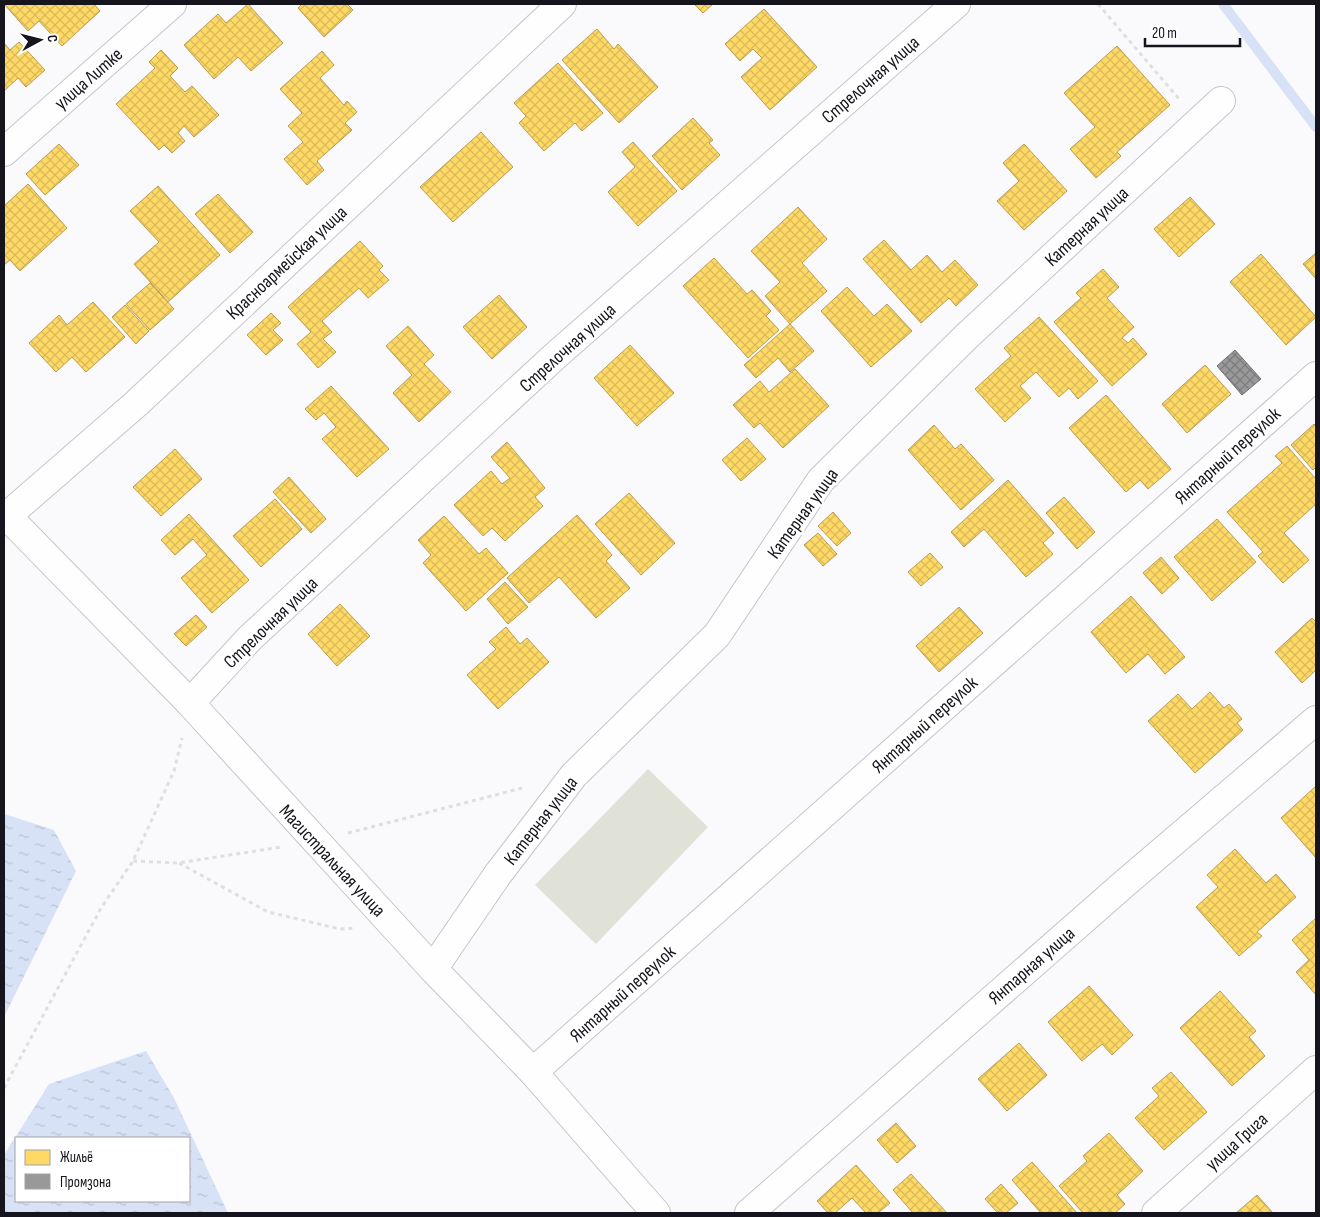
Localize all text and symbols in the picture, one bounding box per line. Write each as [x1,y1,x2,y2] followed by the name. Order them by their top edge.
[15,15,65,65] north arrow
[1145,15,1240,47] scale bar
[1152,24,1177,43] text: 20 m
[817,31,925,129] street label: Стрелочная улица
[44,34,61,43] text: С
[50,43,128,115] street label: улица Литке
[1040,182,1134,272] street label: Катерная улица
[222,201,352,325] street label: Красноармейская улица
[515,299,621,397] street label: Стрелочная улица
[1170,402,1286,510] street label: Янтарный переулок
[763,464,844,564] street label: Катерная улица
[219,572,323,674] street label: Стрелочная улица
[867,671,983,779] street label: Янтарный переулок
[499,772,583,870] street label: Катерная улица
[274,800,390,922] street label: Магистральная улица
[984,922,1080,1010] street label: Янтарная улица
[565,940,681,1048] street label: Янтарный переулок
[1201,1108,1273,1176] street label: улица Грига
[15,1137,190,1202] legend
[60,1148,93,1167] text: Жильё
[60,1173,111,1192] text: Промзона

